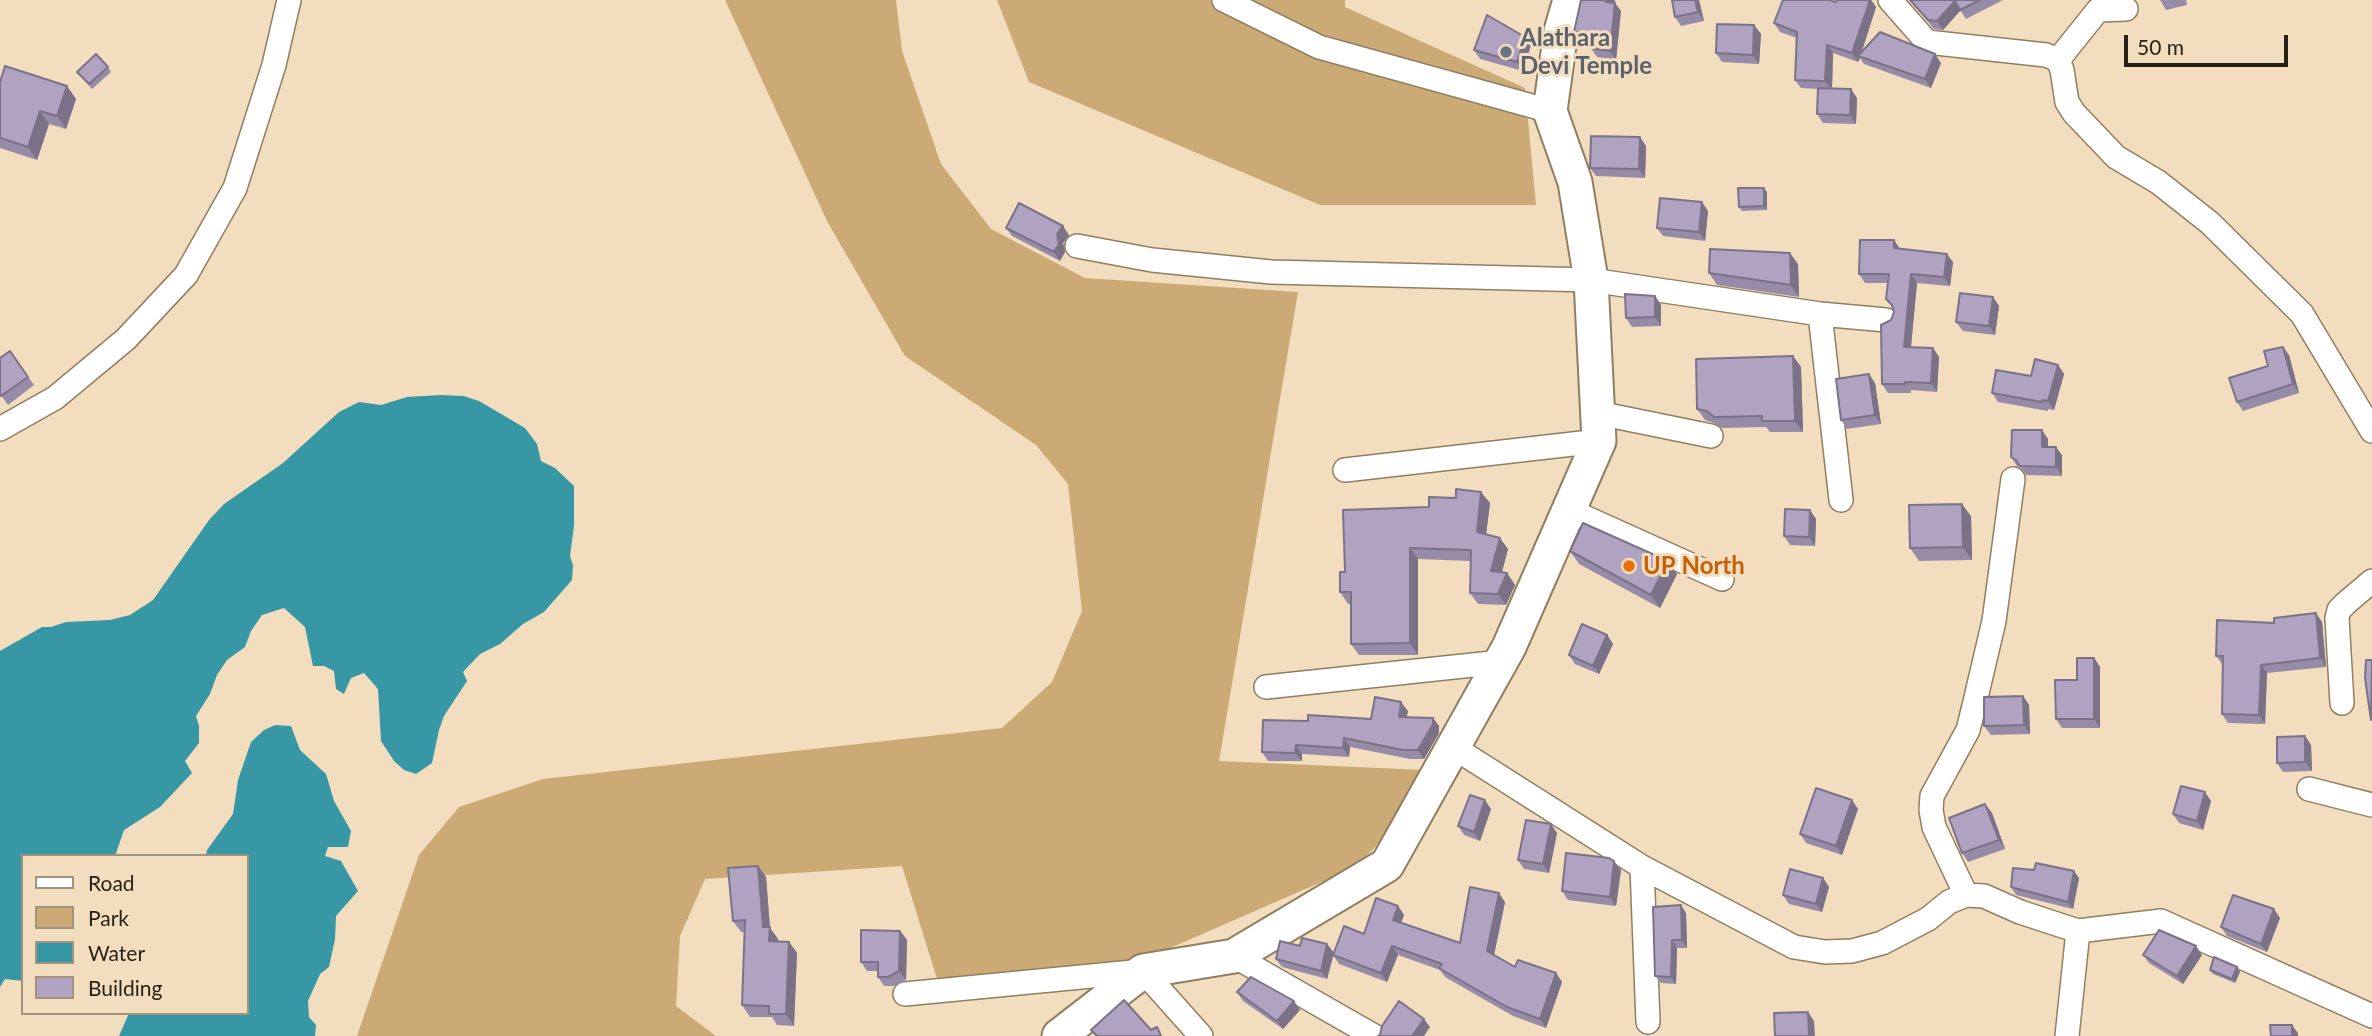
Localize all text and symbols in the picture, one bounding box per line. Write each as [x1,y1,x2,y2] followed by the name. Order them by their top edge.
[2127,21,2292,65] scale bar
[1520,24,1652,80] place label: Alathara Devi Temple
[2137,34,2184,59] text: 50 m
[1498,44,1514,60] marker: Alathara Devi Temple
[1643,552,1745,580] place label: UP North
[1621,558,1637,574] marker: UP North
[21,854,248,1015] legend
[88,870,135,895] text: Road
[88,905,129,930] text: Park
[88,940,145,965] text: Water
[88,975,163,1000] text: Building

